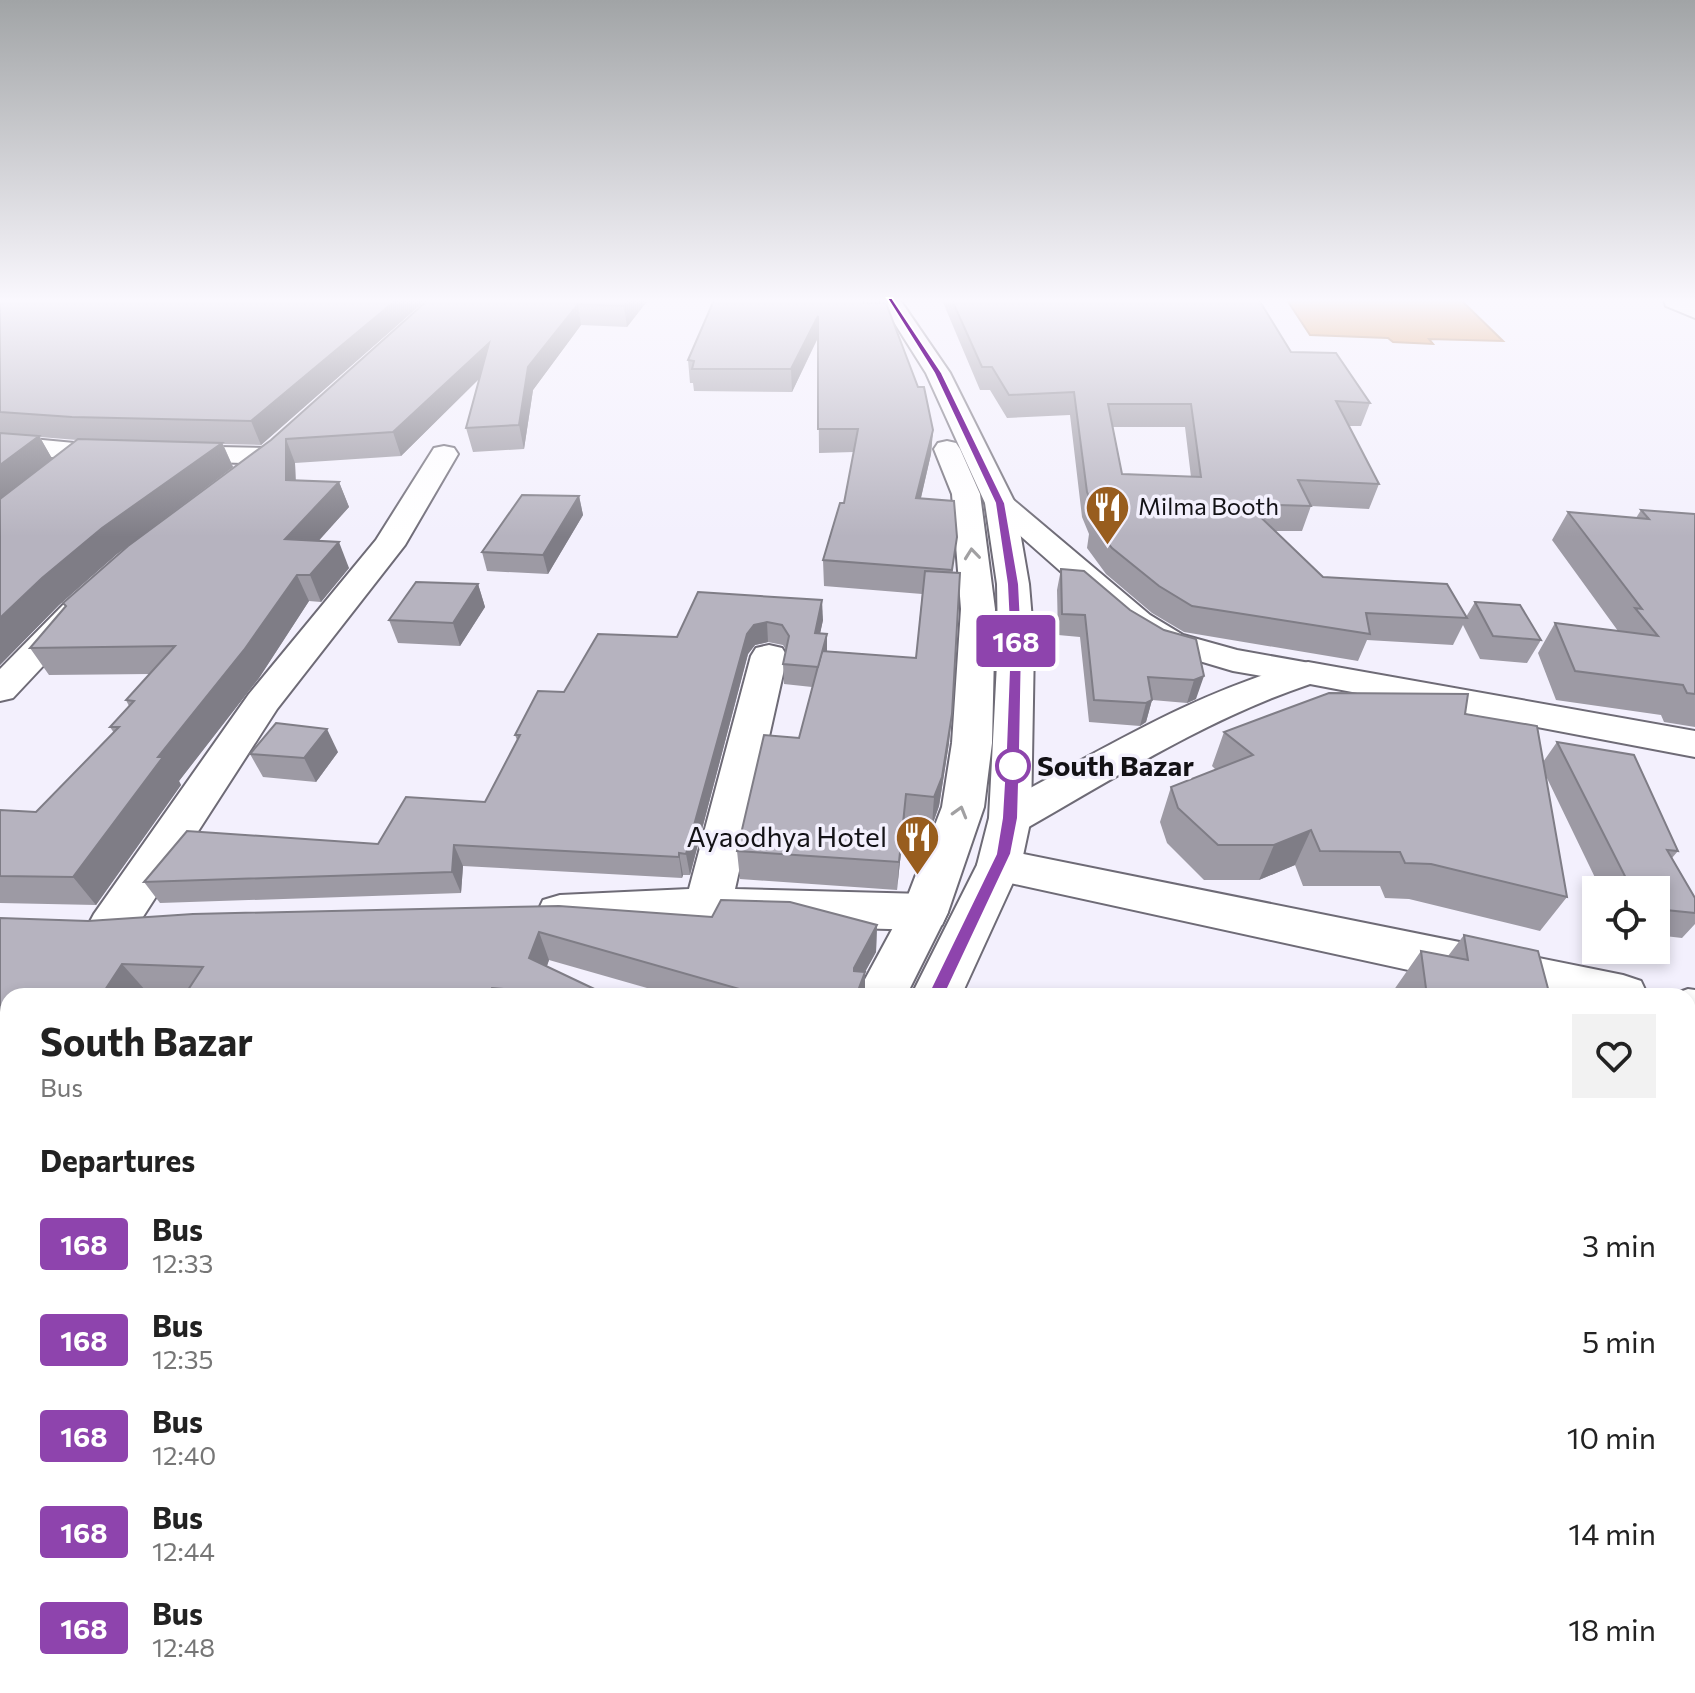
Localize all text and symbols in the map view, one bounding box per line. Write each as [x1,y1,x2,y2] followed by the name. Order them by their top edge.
[1083,483,1131,546] restaurant icon: Milma Booth
[1138,491,1279,520] place label: Milma Booth
[963,547,980,560] one-way arrow
[970,615,1062,667] line badge: 168
[992,624,1040,658] text: 168
[1037,748,1194,782] place label: South Bazar
[996,749,1030,783] marker: South Bazar
[951,806,967,819] one-way arrow
[894,813,942,876] restaurant icon: Ayaodhya Hotel
[686,819,887,853] place label: Ayaodhya Hotel
[1582,876,1670,964] map controls
[1582,876,1670,964] button: locate
[1572,1014,1656,1098] button: heart
[40,1017,253,1064] text: South Bazar
[40,1071,83,1102] text: Bus
[40,1141,195,1178] text: Departures
[152,1210,203,1247] text: Bus
[1582,1226,1656,1263] text: 3 min
[60,1227,108,1261] text: 168
[152,1247,213,1278] text: 12:33
[152,1306,203,1343] text: Bus
[1582,1322,1656,1359] text: 5 min
[60,1323,108,1357] text: 168
[152,1343,213,1374] text: 12:35
[152,1402,203,1439] text: Bus
[1567,1418,1656,1455] text: 10 min
[60,1419,108,1453] text: 168
[152,1439,216,1470] text: 12:40
[152,1498,203,1535] text: Bus
[1568,1514,1656,1551] text: 14 min
[60,1515,108,1549] text: 168
[152,1535,215,1566] text: 12:44
[152,1594,203,1631] text: Bus
[1568,1610,1656,1647] text: 18 min
[60,1611,108,1645] text: 168
[152,1631,215,1662] text: 12:48

